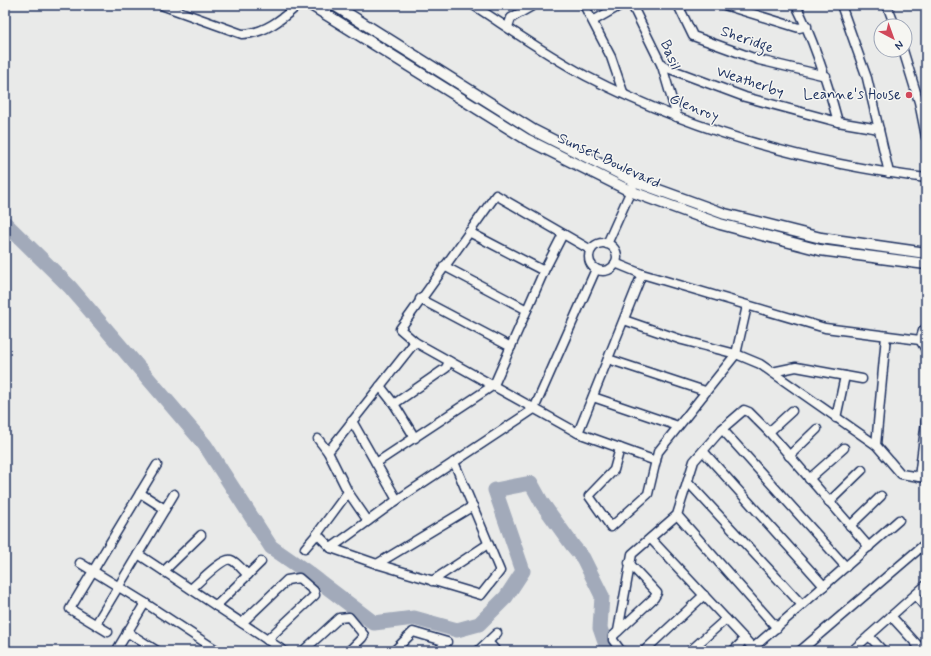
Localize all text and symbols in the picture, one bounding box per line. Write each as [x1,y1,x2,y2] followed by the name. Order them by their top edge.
[873,18,913,58] north arrow
[717,22,776,59] street label: Sheridge
[655,37,685,73] street label: Basil
[892,37,906,52] text: N
[714,62,786,102] street label: Weatherby
[803,85,901,105] place label: Leanne's House
[666,89,722,127] street label: Glenroy
[904,90,914,100] marker: Leanne's House
[554,128,664,194] street label: Sunset Boulevard

